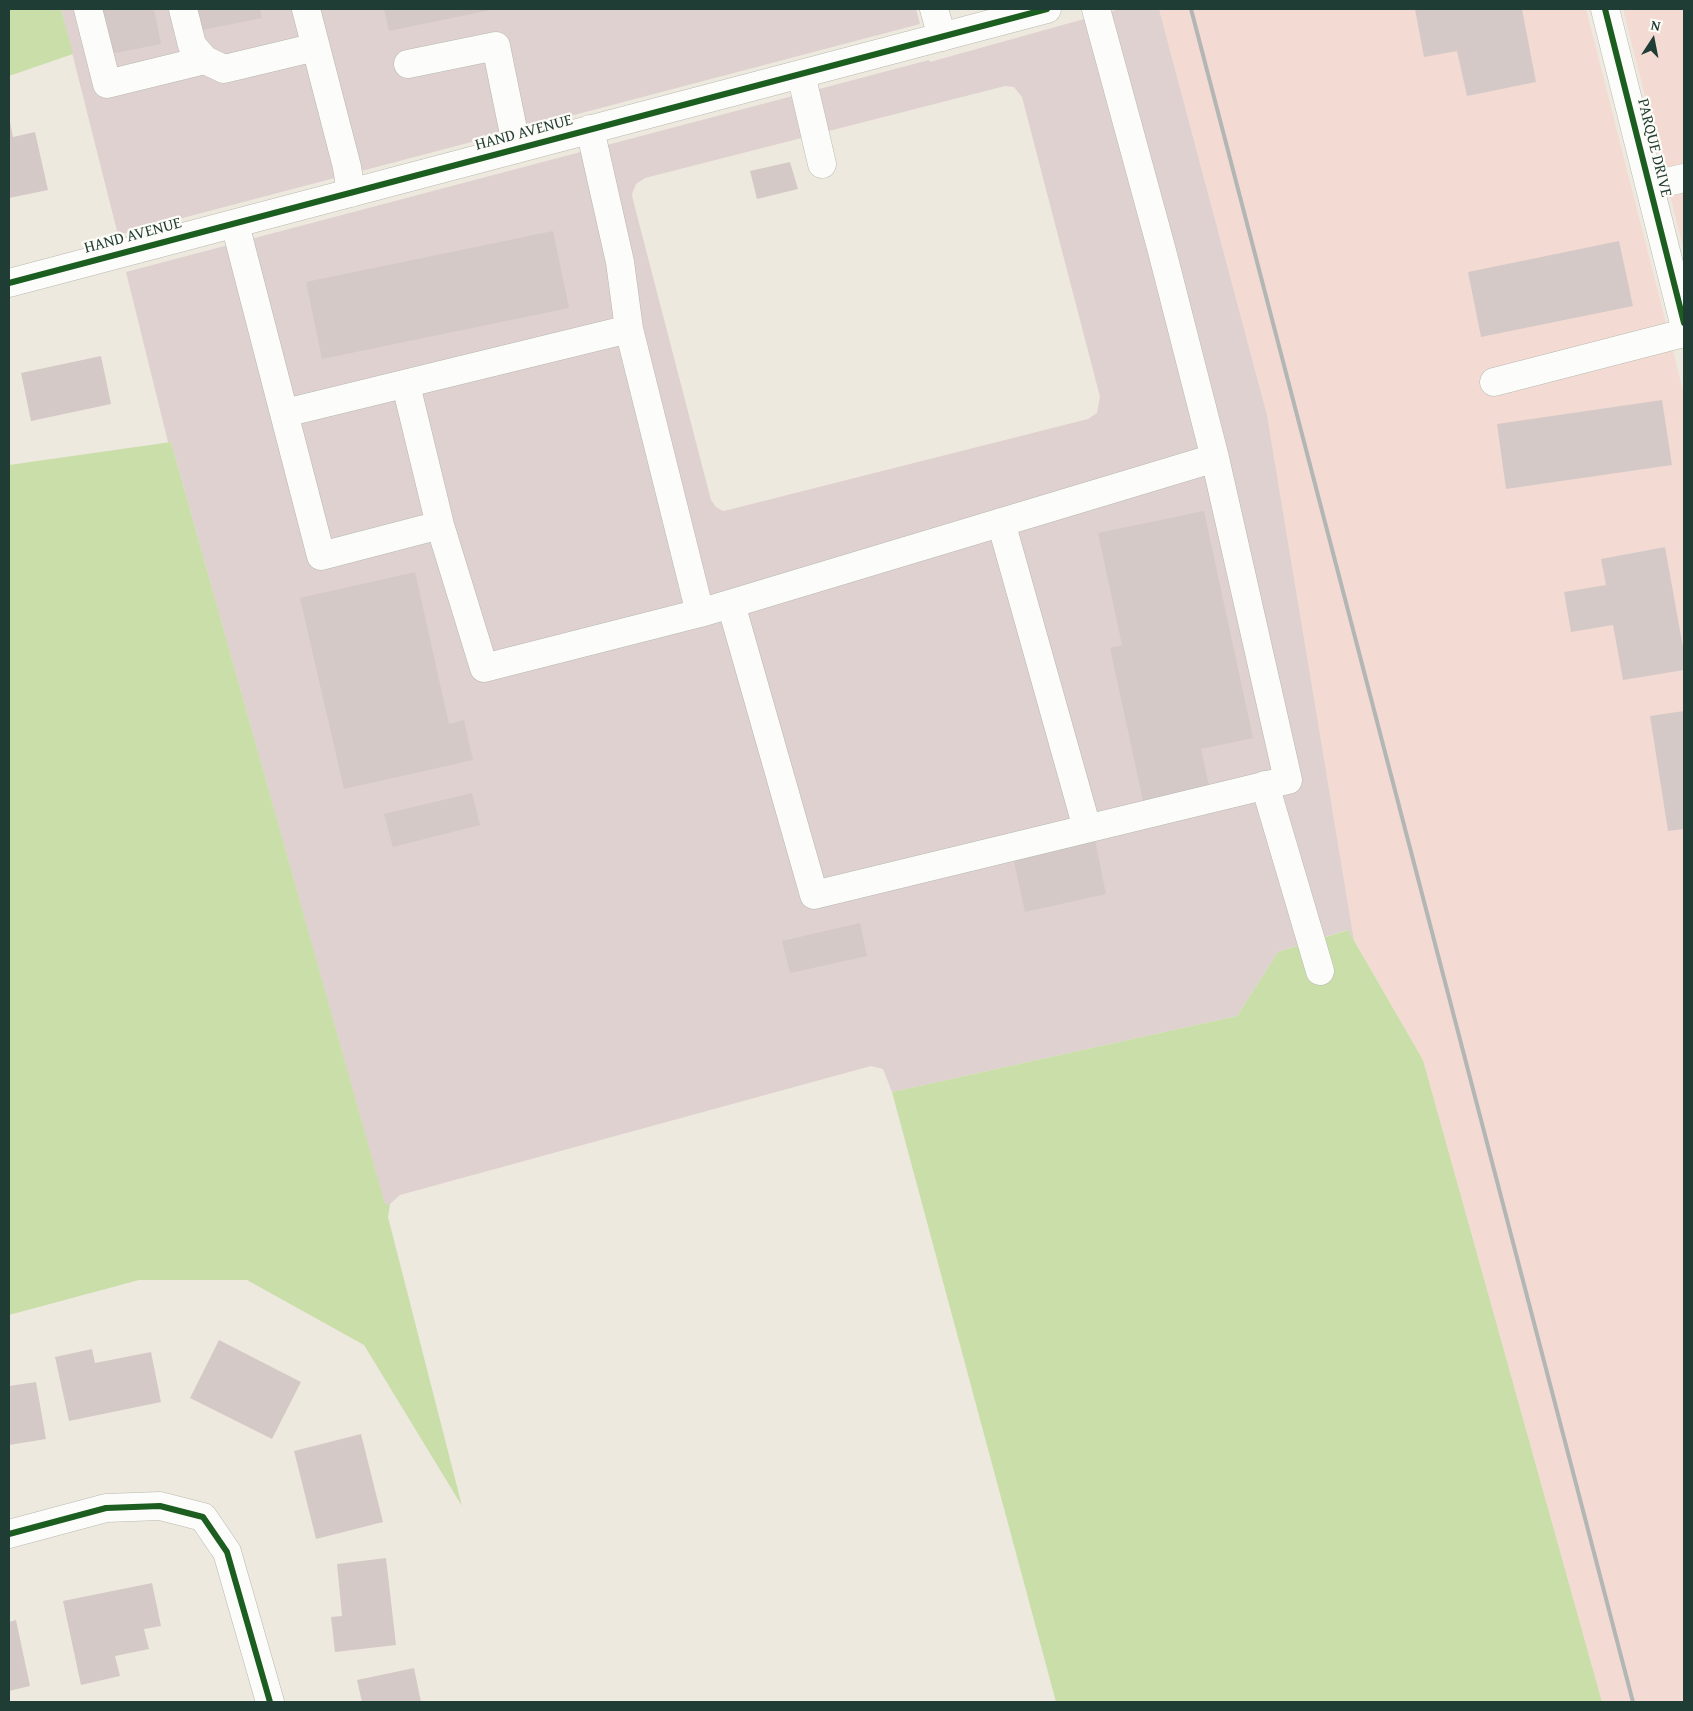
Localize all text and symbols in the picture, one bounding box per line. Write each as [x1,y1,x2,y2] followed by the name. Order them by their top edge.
[1628,15,1678,65] north arrow
[1649,15,1662,36] text: N
[1632,97,1676,199] street label: PARQUE DRIVE
[473,111,575,155] street label: HAND AVENUE
[82,214,184,258] street label: HAND AVENUE

